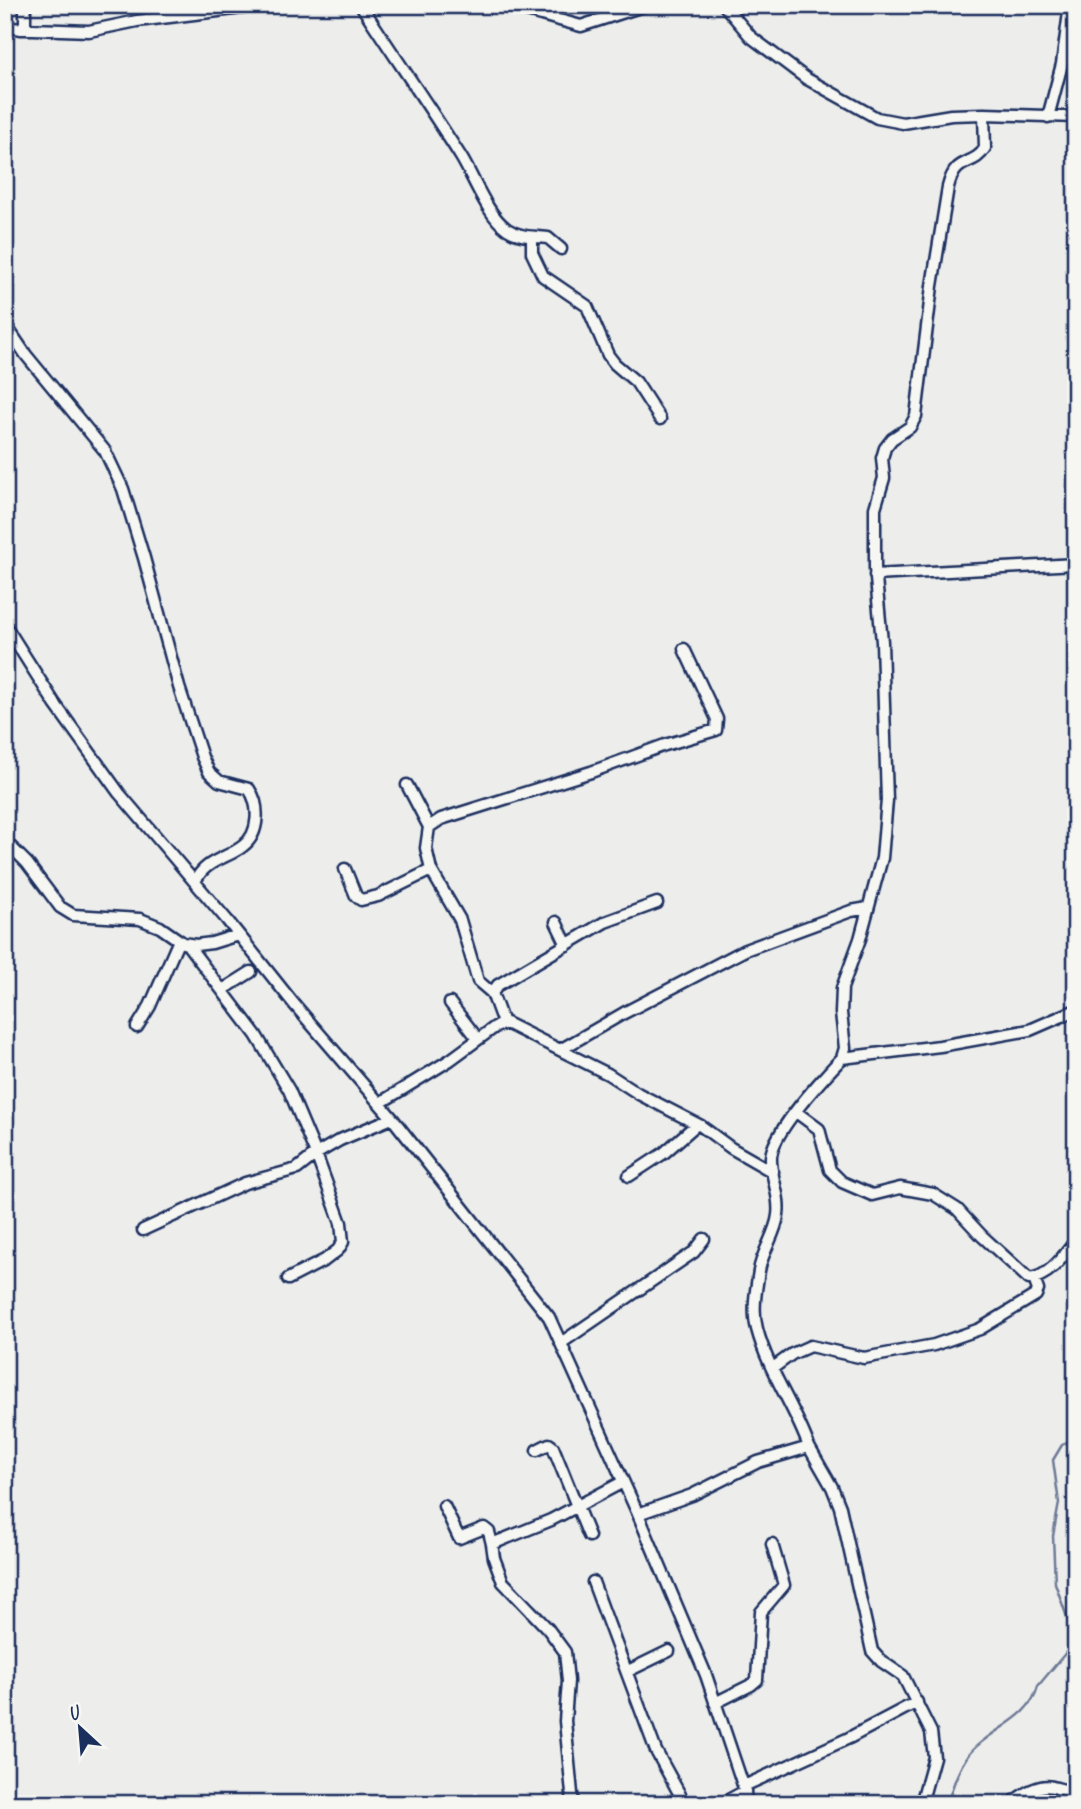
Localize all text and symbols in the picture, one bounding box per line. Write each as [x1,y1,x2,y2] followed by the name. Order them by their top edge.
[46,1694,116,1764] north arrow
[64,1699,86,1726] text: U

